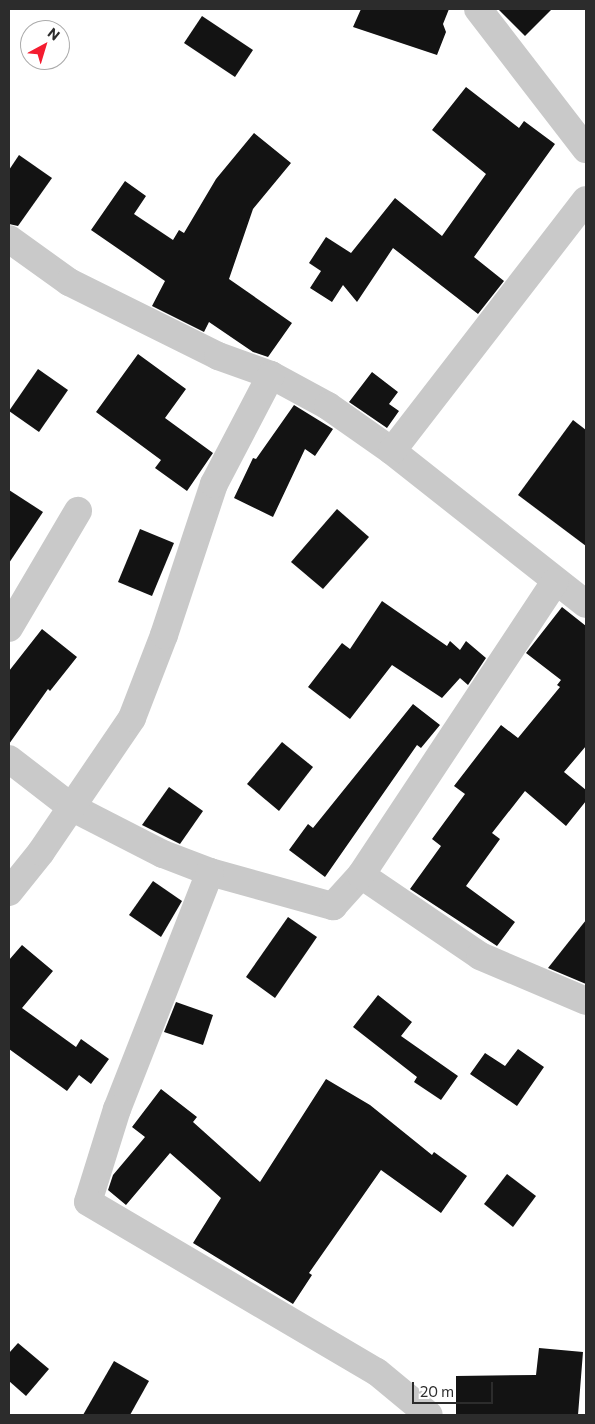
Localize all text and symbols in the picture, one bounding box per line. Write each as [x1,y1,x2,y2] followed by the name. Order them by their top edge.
[20,20,70,70] north arrow
[45,24,64,44] text: N
[415,1372,496,1404] scale bar
[420,1382,454,1400] text: 20 m

